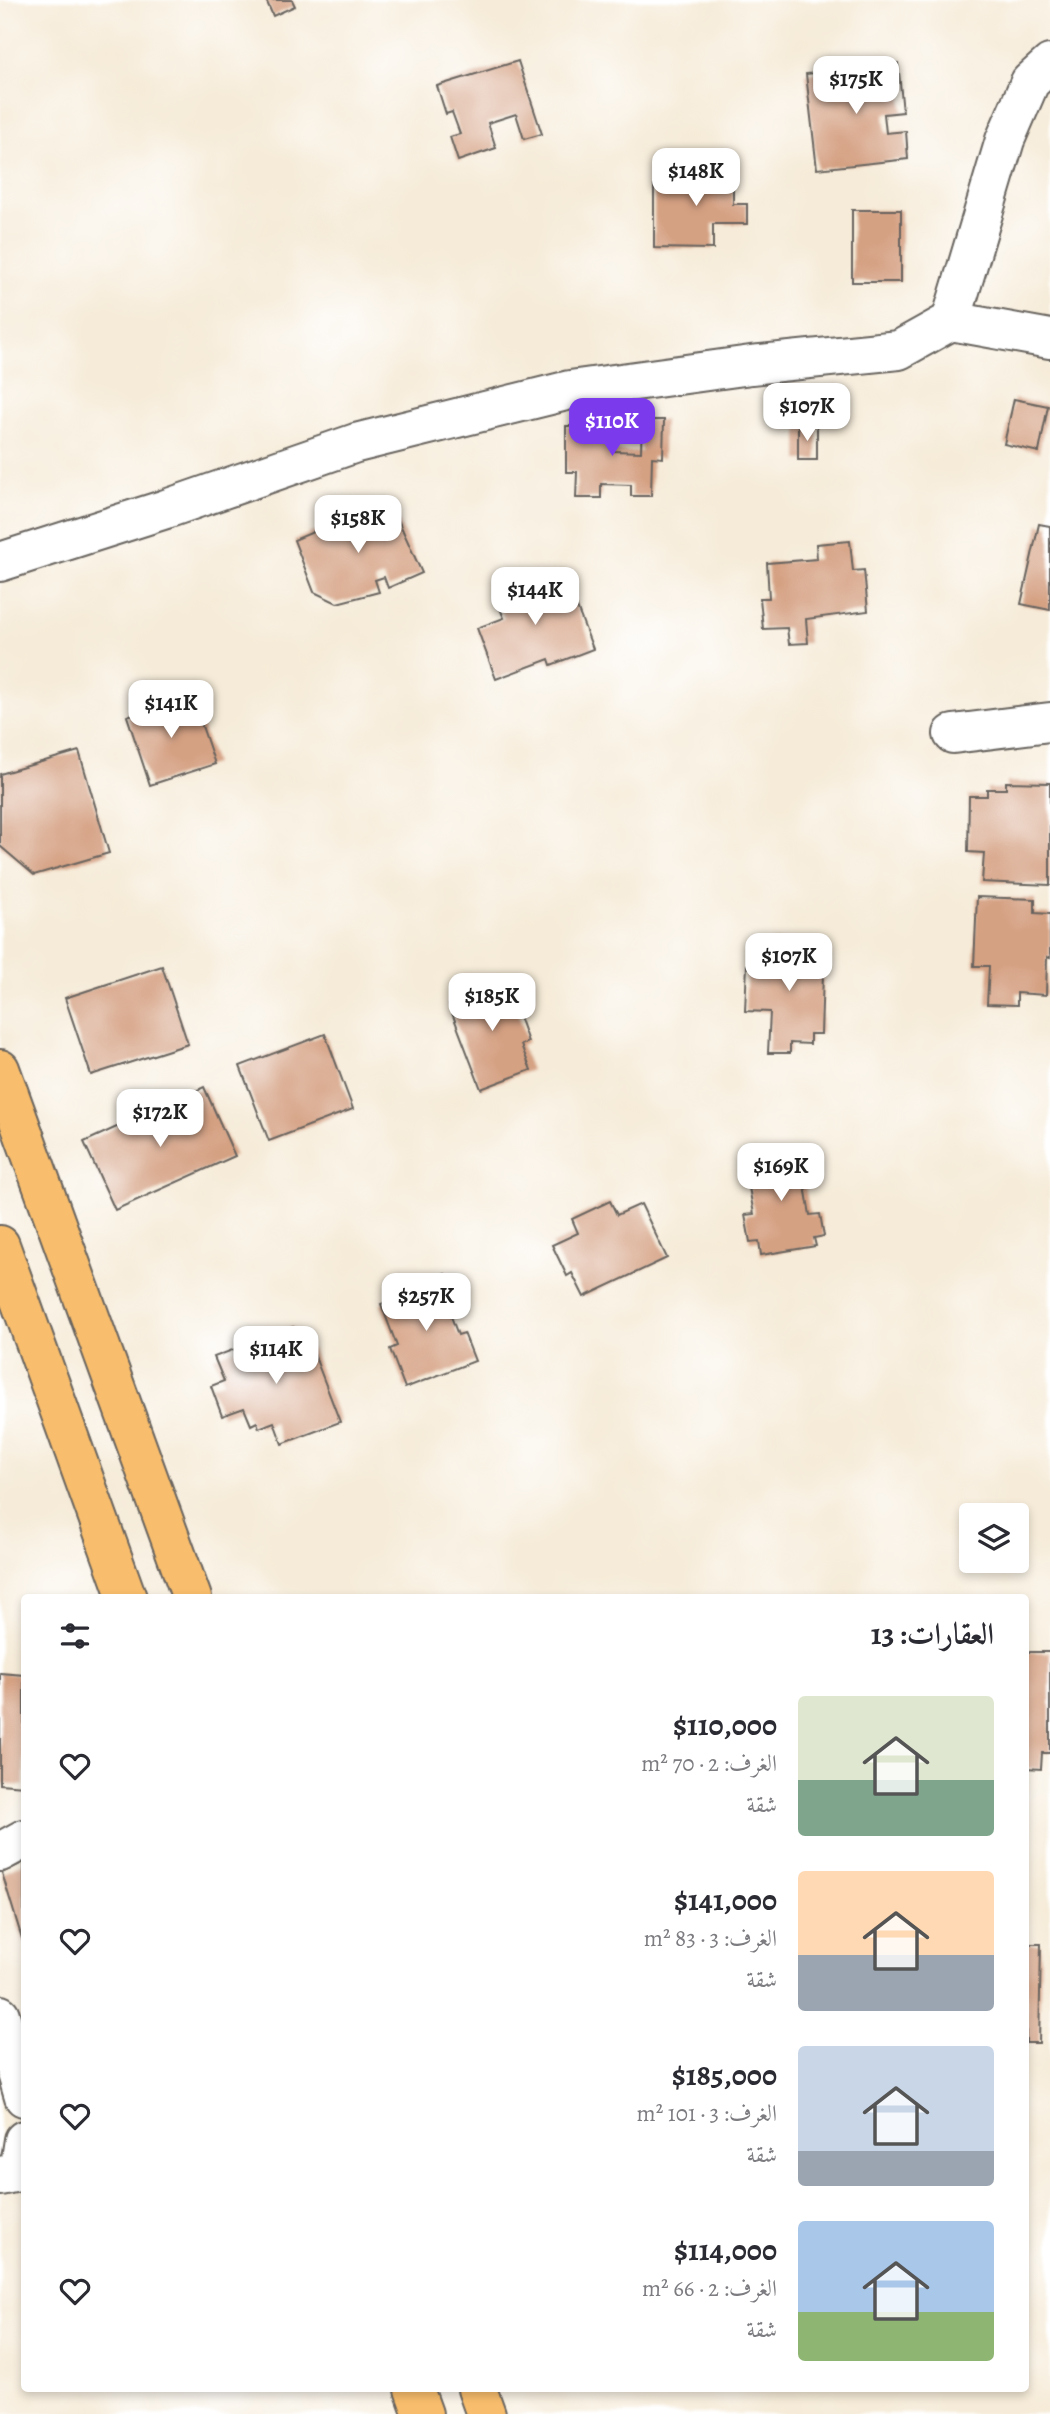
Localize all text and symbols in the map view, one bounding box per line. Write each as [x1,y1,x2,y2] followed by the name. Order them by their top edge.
[807,57,905,116] pin: $175K
[829,63,883,94] text: $175K
[647,148,745,208] pin: $148K
[668,155,724,186] text: $148K
[758,384,856,443] pin: $107K
[779,390,835,421] text: $107K
[563,398,661,458] pin: $110K
[585,405,639,436] text: $110K
[309,496,407,555] pin: $158K
[331,502,385,533] text: $158K
[486,568,584,627] pin: $144K
[507,574,563,605] text: $144K
[122,680,220,740] pin: $141K
[144,687,198,718] text: $141K
[740,934,838,993] pin: $107K
[761,940,817,971] text: $107K
[443,974,541,1033] pin: $185K
[465,980,519,1011] text: $185K
[111,1090,209,1149] pin: $172K
[133,1096,188,1127] text: $172K
[732,1144,830,1203] pin: $169K
[753,1150,809,1181] text: $169K
[377,1274,475,1333] pin: $257K
[398,1280,454,1311] text: $257K
[227,1326,325,1386] pin: $114K
[249,1333,303,1364] text: $114K
[959,1503,1029,1573] map controls
[959,1503,1029,1573] button: layers
[871,1614,994,1654] text: العقارات: 13
[56,1617,94,1655] icon: filters
[673,1705,777,1745] text: $110,000
[854,1724,938,1808] icon: home
[56,1747,94,1785] icon: heart
[641,1748,777,1779] text: الغرف: 2 · 70 m²
[747,1789,777,1820] text: شقة
[674,1880,777,1920] text: $141,000
[854,1899,938,1983] icon: home
[56,1922,94,1960] icon: heart
[644,1923,777,1954] text: الغرف: 3 · 83 m²
[747,1964,777,1995] text: شقة
[672,2055,777,2095] text: $185,000
[854,2074,938,2158] icon: home
[56,2097,94,2135] icon: heart
[637,2098,777,2129] text: الغرف: 3 · 101 m²
[747,2139,777,2170] text: شقة
[674,2230,777,2270] text: $114,000
[854,2249,938,2333] icon: home
[56,2272,94,2310] icon: heart
[642,2273,777,2304] text: الغرف: 2 · 66 m²
[747,2314,777,2345] text: شقة

